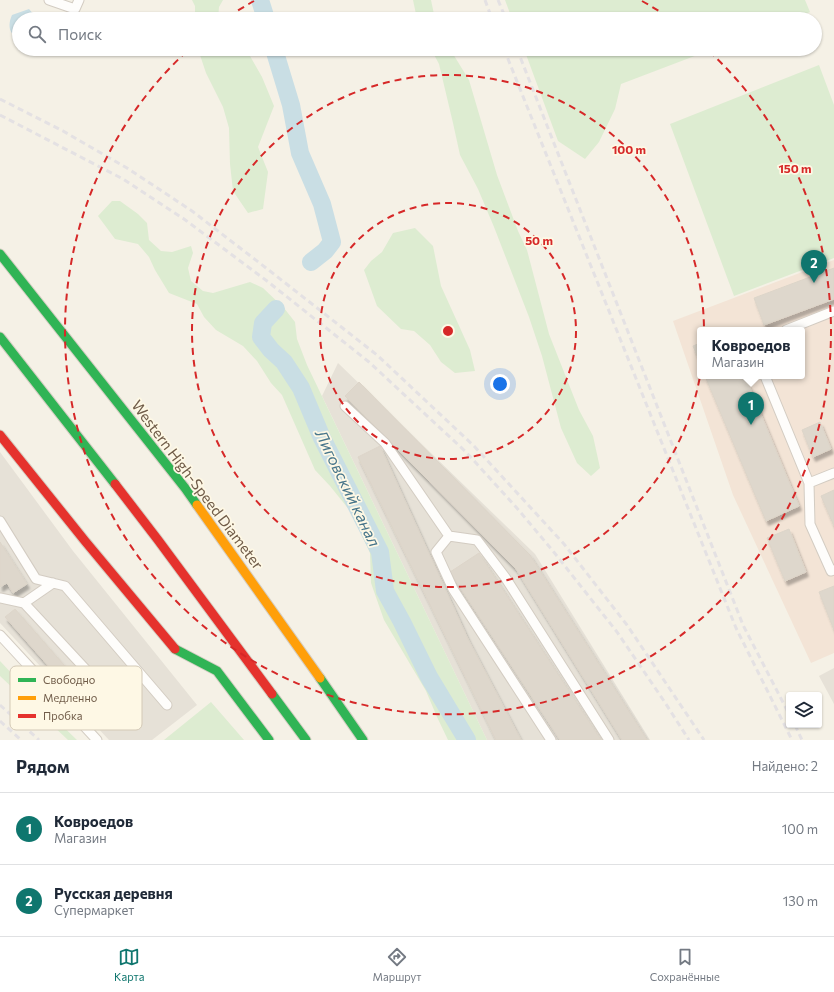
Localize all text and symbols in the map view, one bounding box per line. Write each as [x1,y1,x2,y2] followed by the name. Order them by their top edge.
[12,12,822,56] search box
[26,23,48,45] icon: search
[58,25,102,43] text: Поиск
[612,142,646,156] text: 100 m
[778,161,812,175] text: 150 m
[525,233,553,247] text: 50 m
[801,250,827,283] pin: 2
[441,324,455,338] centre of rings
[697,327,805,379] popup
[711,336,791,354] text: Ковроедов
[711,354,764,370] text: Магазин
[490,374,510,394] your location
[738,392,764,425] pin: 1
[128,396,267,573] street label: Western High-Speed Diameter
[312,425,385,549] water label: Лиговский канал
[10,666,142,730] legend
[43,673,96,686] text: Свободно
[43,691,98,704] text: Медленно
[786,692,822,728] map controls
[786,692,822,728] button: layers
[43,709,82,722] text: Пробка
[16,756,70,777] text: Рядом
[752,758,818,774] text: Найдено: 2
[54,812,133,830] text: Ковроедов
[26,821,32,837] text: 1
[782,821,818,837] text: 100 m
[54,830,107,846] text: Магазин
[54,884,173,902] text: Русская деревня
[25,893,33,909] text: 2
[783,893,818,909] text: 130 m
[54,902,134,918] text: Супермаркет
[114,946,144,983] tab: Карта
[373,946,421,983] tab: Маршрут
[650,946,720,983] tab: Сохранённые

